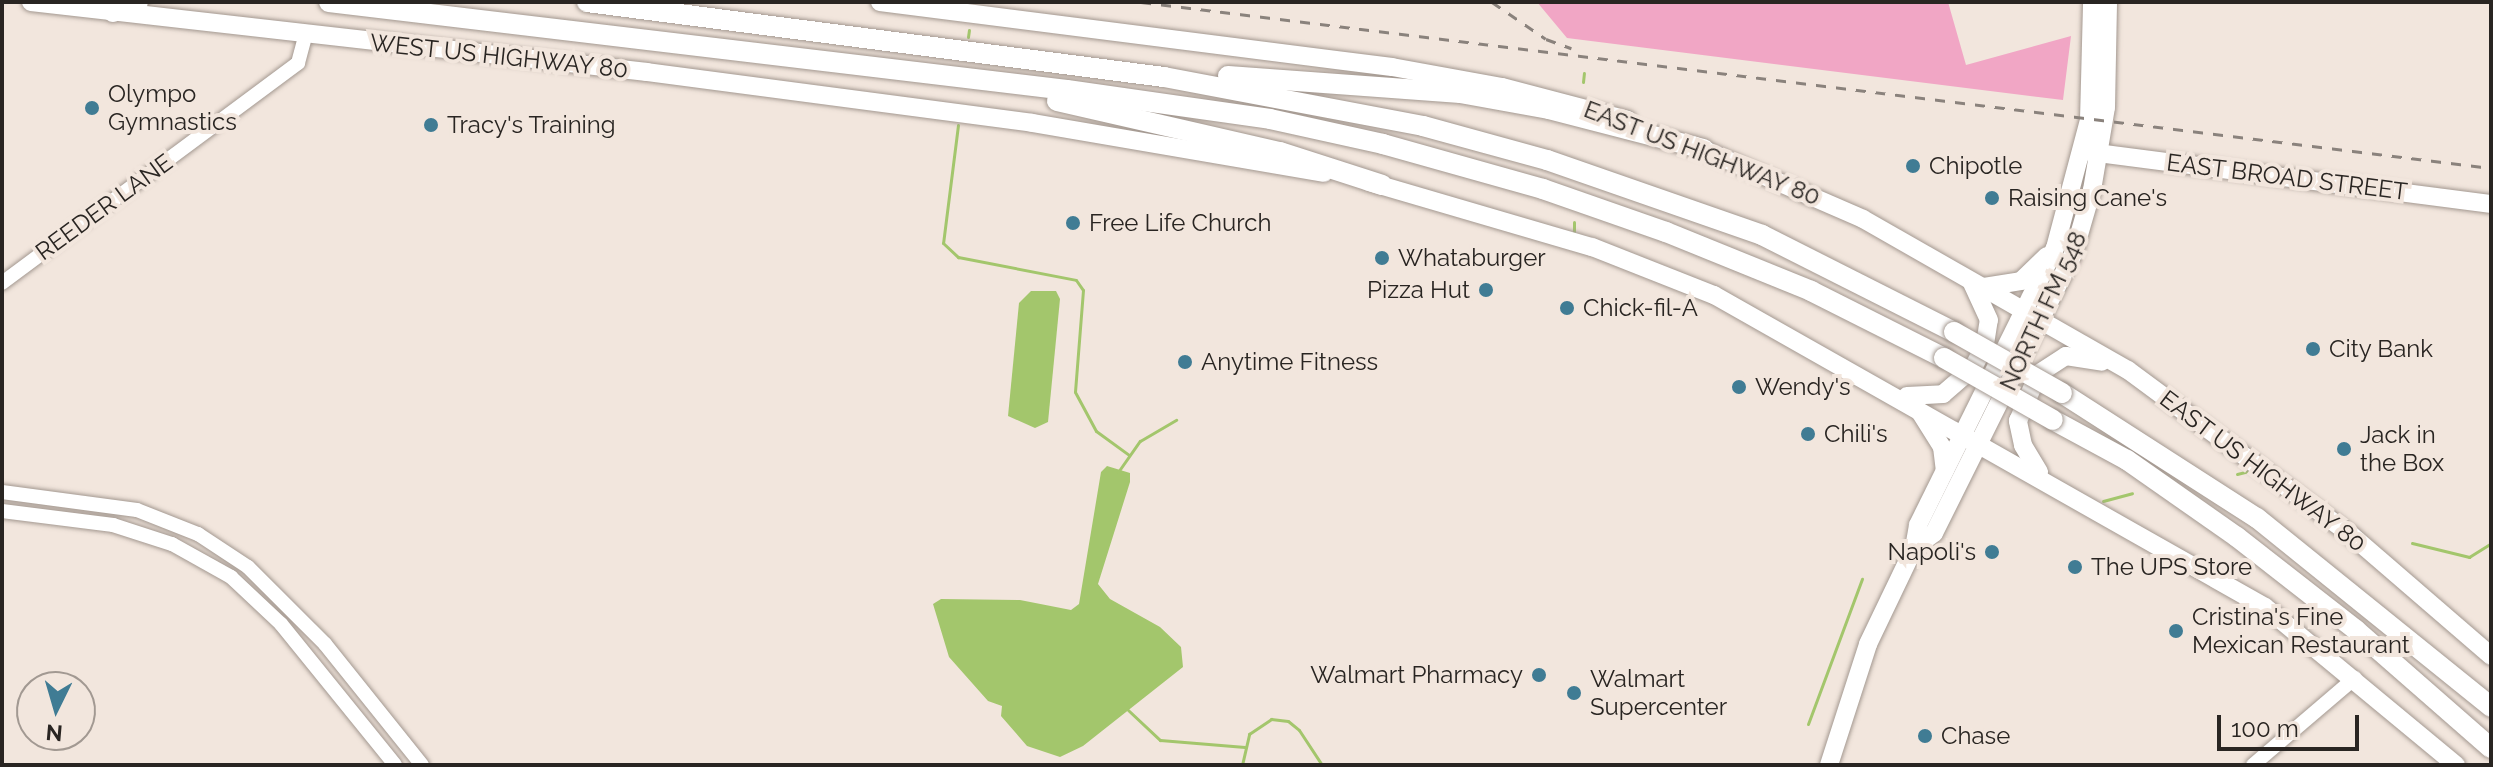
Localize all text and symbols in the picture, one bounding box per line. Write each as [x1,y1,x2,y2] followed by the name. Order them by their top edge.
[368,28,630,84] street label: WEST US HIGHWAY 80
[108,80,237,136] place label: Olympo Gymnastics
[1579,94,1825,212] street label: EAST US HIGHWAY 80
[83,99,101,117] marker: Olympo Gymnastics
[447,111,616,139] place label: Tracy's Training
[422,116,440,134] marker: Tracy's Training
[30,148,178,266] street label: REEDER LANE
[2165,148,2409,206] street label: EAST BROAD STREET
[1929,152,2022,180] place label: Chipotle
[1904,157,1922,175] marker: Chipotle
[2008,184,2167,212] place label: Raising Cane's
[1983,189,2001,207] marker: Raising Cane's
[1089,209,1271,237] place label: Free Life Church
[1064,214,1082,232] marker: Free Life Church
[1994,227,2092,395] street label: NORTH FM 548
[1398,244,1546,272] place label: Whataburger
[1373,249,1391,267] marker: Whataburger
[1367,276,1470,304] place label: Pizza Hut
[1477,281,1495,299] marker: Pizza Hut
[1583,294,1698,322] place label: Chick-fil-A
[1558,299,1576,317] marker: Chick-fil-A
[2329,335,2434,363] place label: City Bank
[2304,340,2322,358] marker: City Bank
[1201,348,1378,376] place label: Anytime Fitness
[1176,353,1194,371] marker: Anytime Fitness
[1755,373,1851,401] place label: Wendy's
[1730,378,1748,396] marker: Wendy's
[2154,384,2372,558] street label: EAST US HIGHWAY 80
[1824,420,1888,448] place label: Chili's
[2360,421,2444,477] place label: Jack in the Box
[1799,425,1817,443] marker: Chili's
[2335,440,2353,458] marker: Jack in the Box
[1888,538,1976,566] place label: Napoli's
[1983,543,2001,561] marker: Napoli's
[2091,553,2252,581] place label: The UPS Store
[2066,558,2084,576] marker: The UPS Store
[2192,603,2410,659] place label: Cristina's Fine Mexican Restaurant
[2167,622,2185,640] marker: Cristina's Fine Mexican Restaurant
[1310,661,1523,689] place label: Walmart Pharmacy
[1590,665,1727,721] place label: Walmart Supercenter
[1530,666,1548,684] marker: Walmart Pharmacy
[16,671,96,751] north arrow
[1565,684,1583,702] marker: Walmart Supercenter
[2221,699,2363,749] scale bar
[2231,714,2299,743] text: 100 m
[45,719,64,747] text: N
[1941,722,2010,750] place label: Chase
[1916,727,1934,745] marker: Chase

